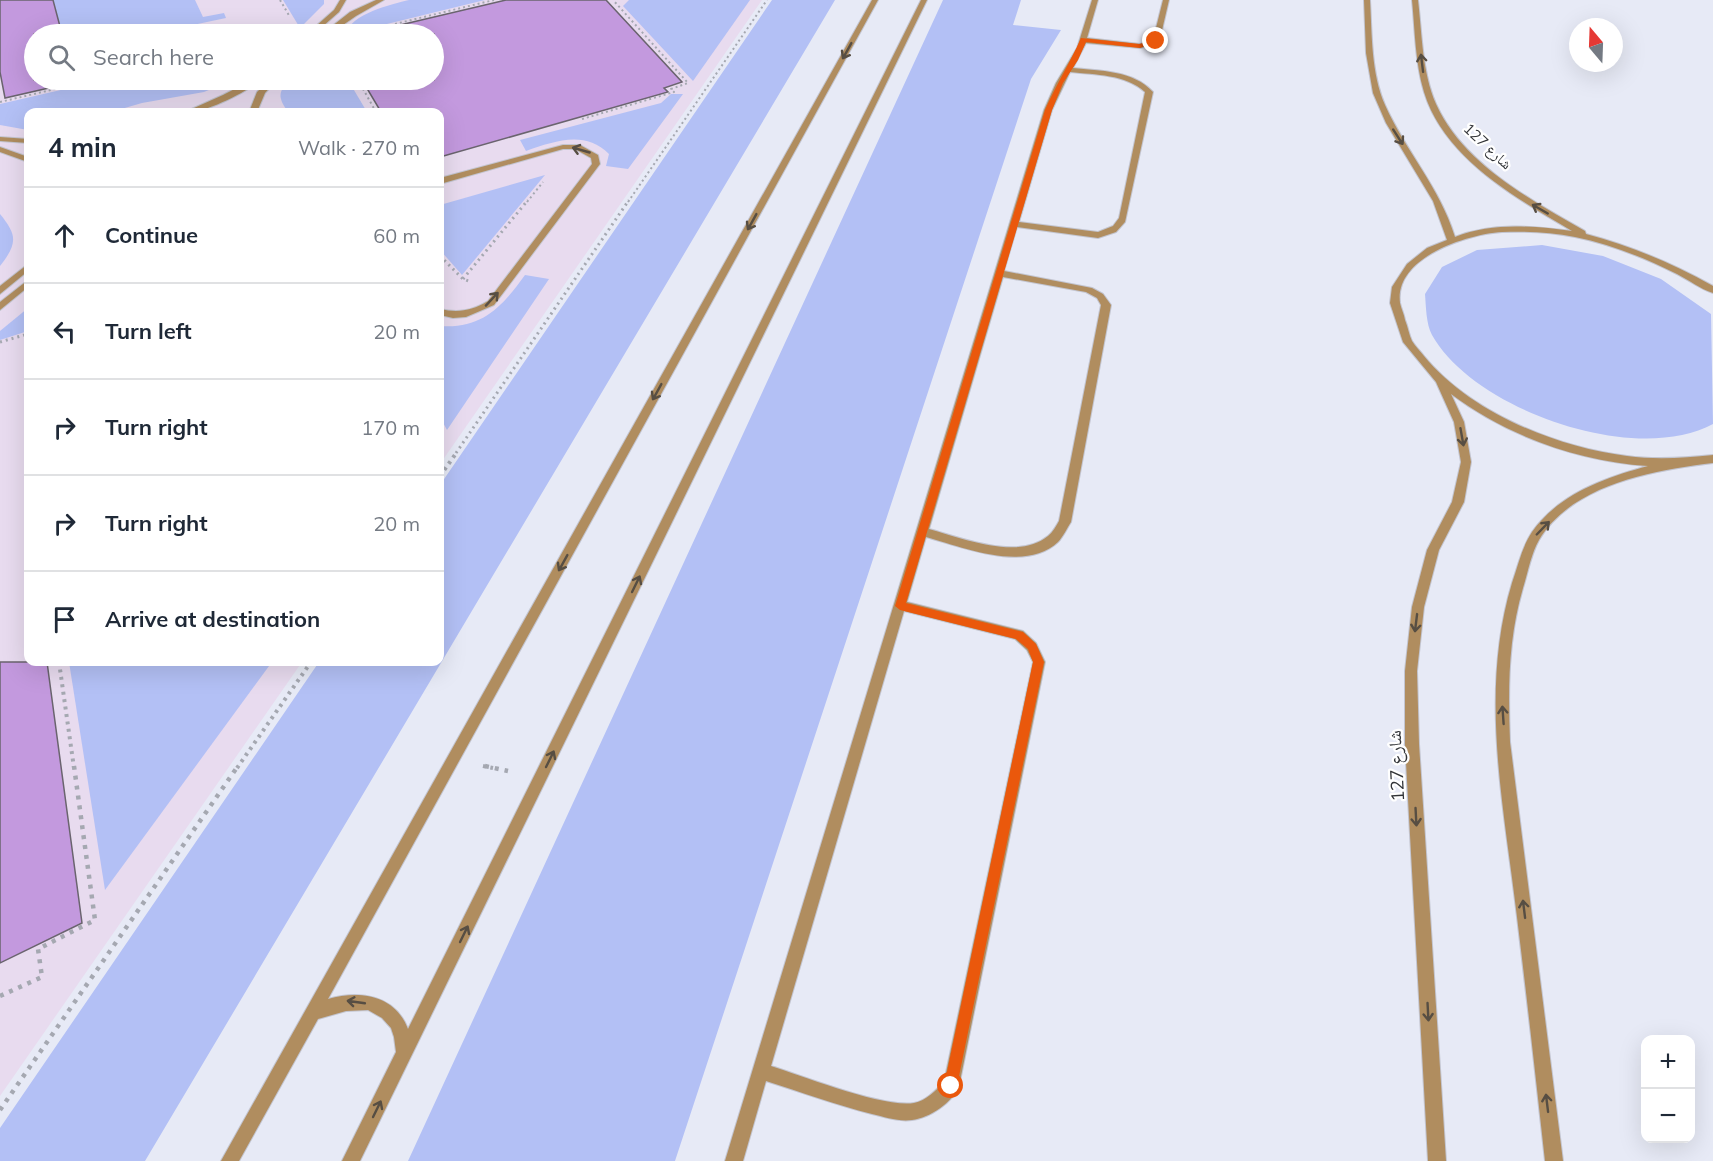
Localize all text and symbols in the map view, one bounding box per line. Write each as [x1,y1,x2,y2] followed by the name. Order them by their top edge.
[1569,18,1623,72] north arrow
[24,24,444,90] search box
[1142,27,1168,53] route end
[45,41,78,74] icon: search
[840,42,852,59] one-way arrow
[93,43,214,71] text: Search here
[1416,54,1427,74] one-way arrow
[1459,119,1516,174] street label: شارع 127
[1392,128,1404,145] one-way arrow
[48,131,117,164] text: 4 min
[298,135,420,160] text: Walk · 270 m
[571,144,590,155] one-way arrow
[1532,203,1550,214] one-way arrow
[746,212,757,230] one-way arrow
[48,219,81,252] icon: ahead
[105,221,198,249] text: Continue
[373,223,420,248] text: 60 m
[485,292,499,307] one-way arrow
[48,315,81,348] icon: left
[105,317,192,345] text: Turn left
[373,319,420,344] text: 20 m
[651,383,663,400] one-way arrow
[48,411,81,444] icon: right
[105,413,208,441] text: Turn right
[361,415,420,440] text: 170 m
[1457,427,1468,446] one-way arrow
[48,507,81,540] icon: right
[105,509,208,537] text: Turn right
[373,511,420,536] text: 20 m
[1536,521,1550,536] one-way arrow
[557,553,568,571] one-way arrow
[631,575,643,593] one-way arrow
[48,603,81,636] icon: arrive
[105,605,320,633] text: Arrive at destination
[1410,612,1421,632] one-way arrow
[1497,706,1508,726] one-way arrow
[1383,730,1409,802] street label: شارع 127
[545,750,557,768] one-way arrow
[1411,807,1422,827] one-way arrow
[1518,900,1529,920] one-way arrow
[459,925,470,943] one-way arrow
[347,996,367,1007] one-way arrow
[1423,1001,1434,1021] one-way arrow
[1641,1035,1695,1143] map controls
[1641,1035,1695,1089] button: +
[937,1072,963,1098] route start
[1641,1089,1695,1143] button: −
[1541,1093,1552,1113] one-way arrow
[372,1100,384,1118] one-way arrow

